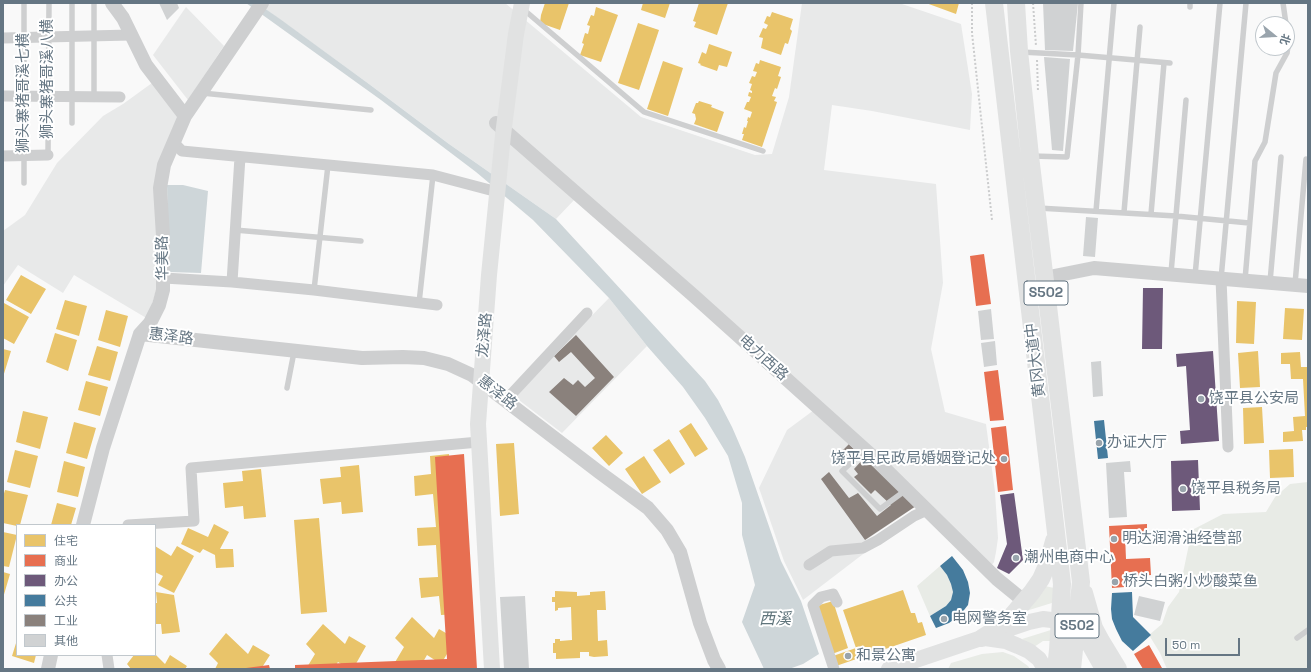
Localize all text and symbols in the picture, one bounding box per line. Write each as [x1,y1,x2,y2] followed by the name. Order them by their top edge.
[1255,16,1295,56] north arrow
[39,19,57,139] street label: 狮头寨猪哥溪八横
[1277,32,1294,47] text: 北
[15,33,33,153] street label: 狮头寨猪哥溪七横
[154,235,172,281] street label: 华美路
[1024,281,1068,305] road number: S502
[474,312,496,358] street label: 龙泽路
[1022,322,1050,398] street label: 黄冈大道中
[148,325,194,349] street label: 惠泽路
[735,331,791,385] street label: 电力西路
[474,372,520,414] street label: 惠泽路
[1209,390,1299,408] place label: 饶平县公安局
[1196,394,1206,404] marker: 饶平县公安局
[1107,434,1167,452] place label: 办证大厅
[1094,438,1104,448] marker: 办证大厅
[831,450,996,468] place label: 饶平县民政局婚姻登记处
[999,454,1009,464] marker: 饶平县民政局婚姻登记处
[1191,480,1281,498] place label: 饶平县税务局
[1178,484,1188,494] marker: 饶平县税务局
[16,524,156,656] legend
[1122,530,1242,548] place label: 明达润滑油经营部
[54,533,78,549] text: 住宅
[1109,534,1119,544] marker: 明达润滑油经营部
[1024,549,1114,567] place label: 潮州电商中心
[54,553,78,569] text: 商业
[1011,553,1021,563] marker: 潮州电商中心
[54,573,78,589] text: 办公
[1123,573,1258,591] place label: 桥头白粥小炒酸菜鱼
[1110,577,1120,587] marker: 桥头白粥小炒酸菜鱼
[54,593,78,609] text: 公共
[759,610,791,630] water label: 西溪
[952,610,1027,628] place label: 电网警务室
[54,613,78,629] text: 工业
[939,614,949,624] marker: 电网警务室
[1055,614,1099,638] road number: S502
[1167,630,1242,656] scale bar
[54,633,78,649] text: 其他
[1172,637,1200,653] text: 50 m
[856,647,916,665] place label: 和景公寓
[843,651,853,661] marker: 和景公寓

